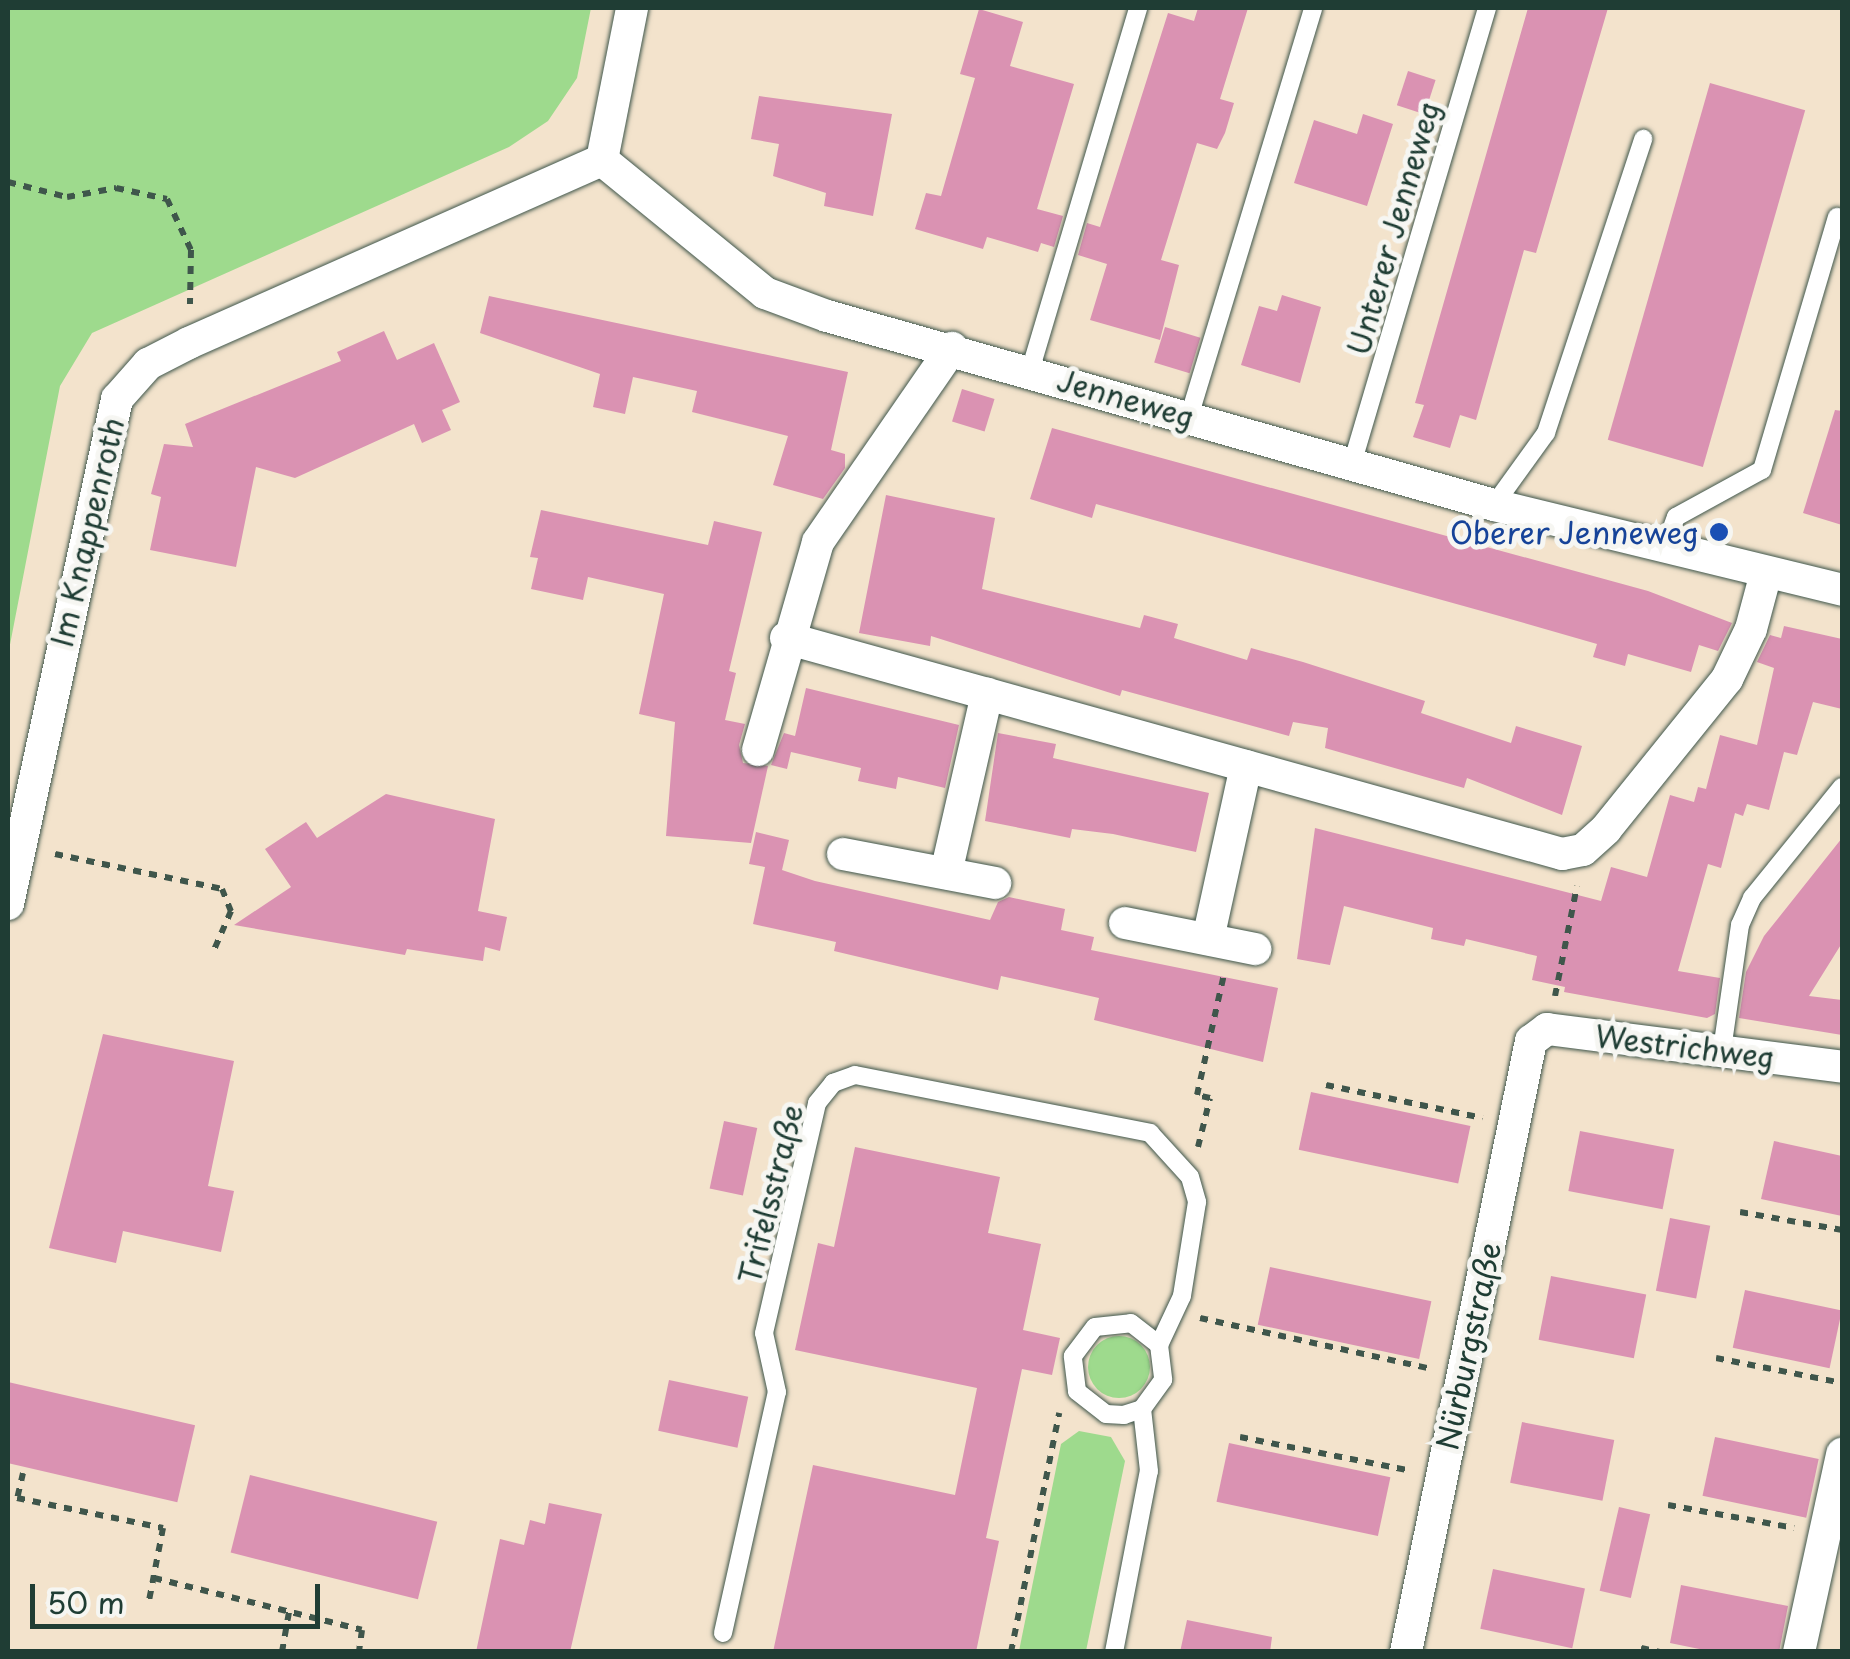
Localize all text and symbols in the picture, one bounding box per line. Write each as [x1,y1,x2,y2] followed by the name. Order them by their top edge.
[1339,96,1447,360] street label: Unterer Jenneweg
[1053,361,1199,435] street label: Jenneweg
[43,414,131,650] street label: Im Knappenroth
[1448,514,1699,550] place label: Oberer Jenneweg
[1708,521,1730,543] marker: Oberer Jenneweg
[1593,1017,1777,1075] street label: Westrichweg
[730,1101,810,1287] street label: Trifelsstraße
[1428,1239,1508,1453] street label: Nürburgstraße
[35,1564,325,1626] scale bar
[47,1579,125,1624] text: 50 m

